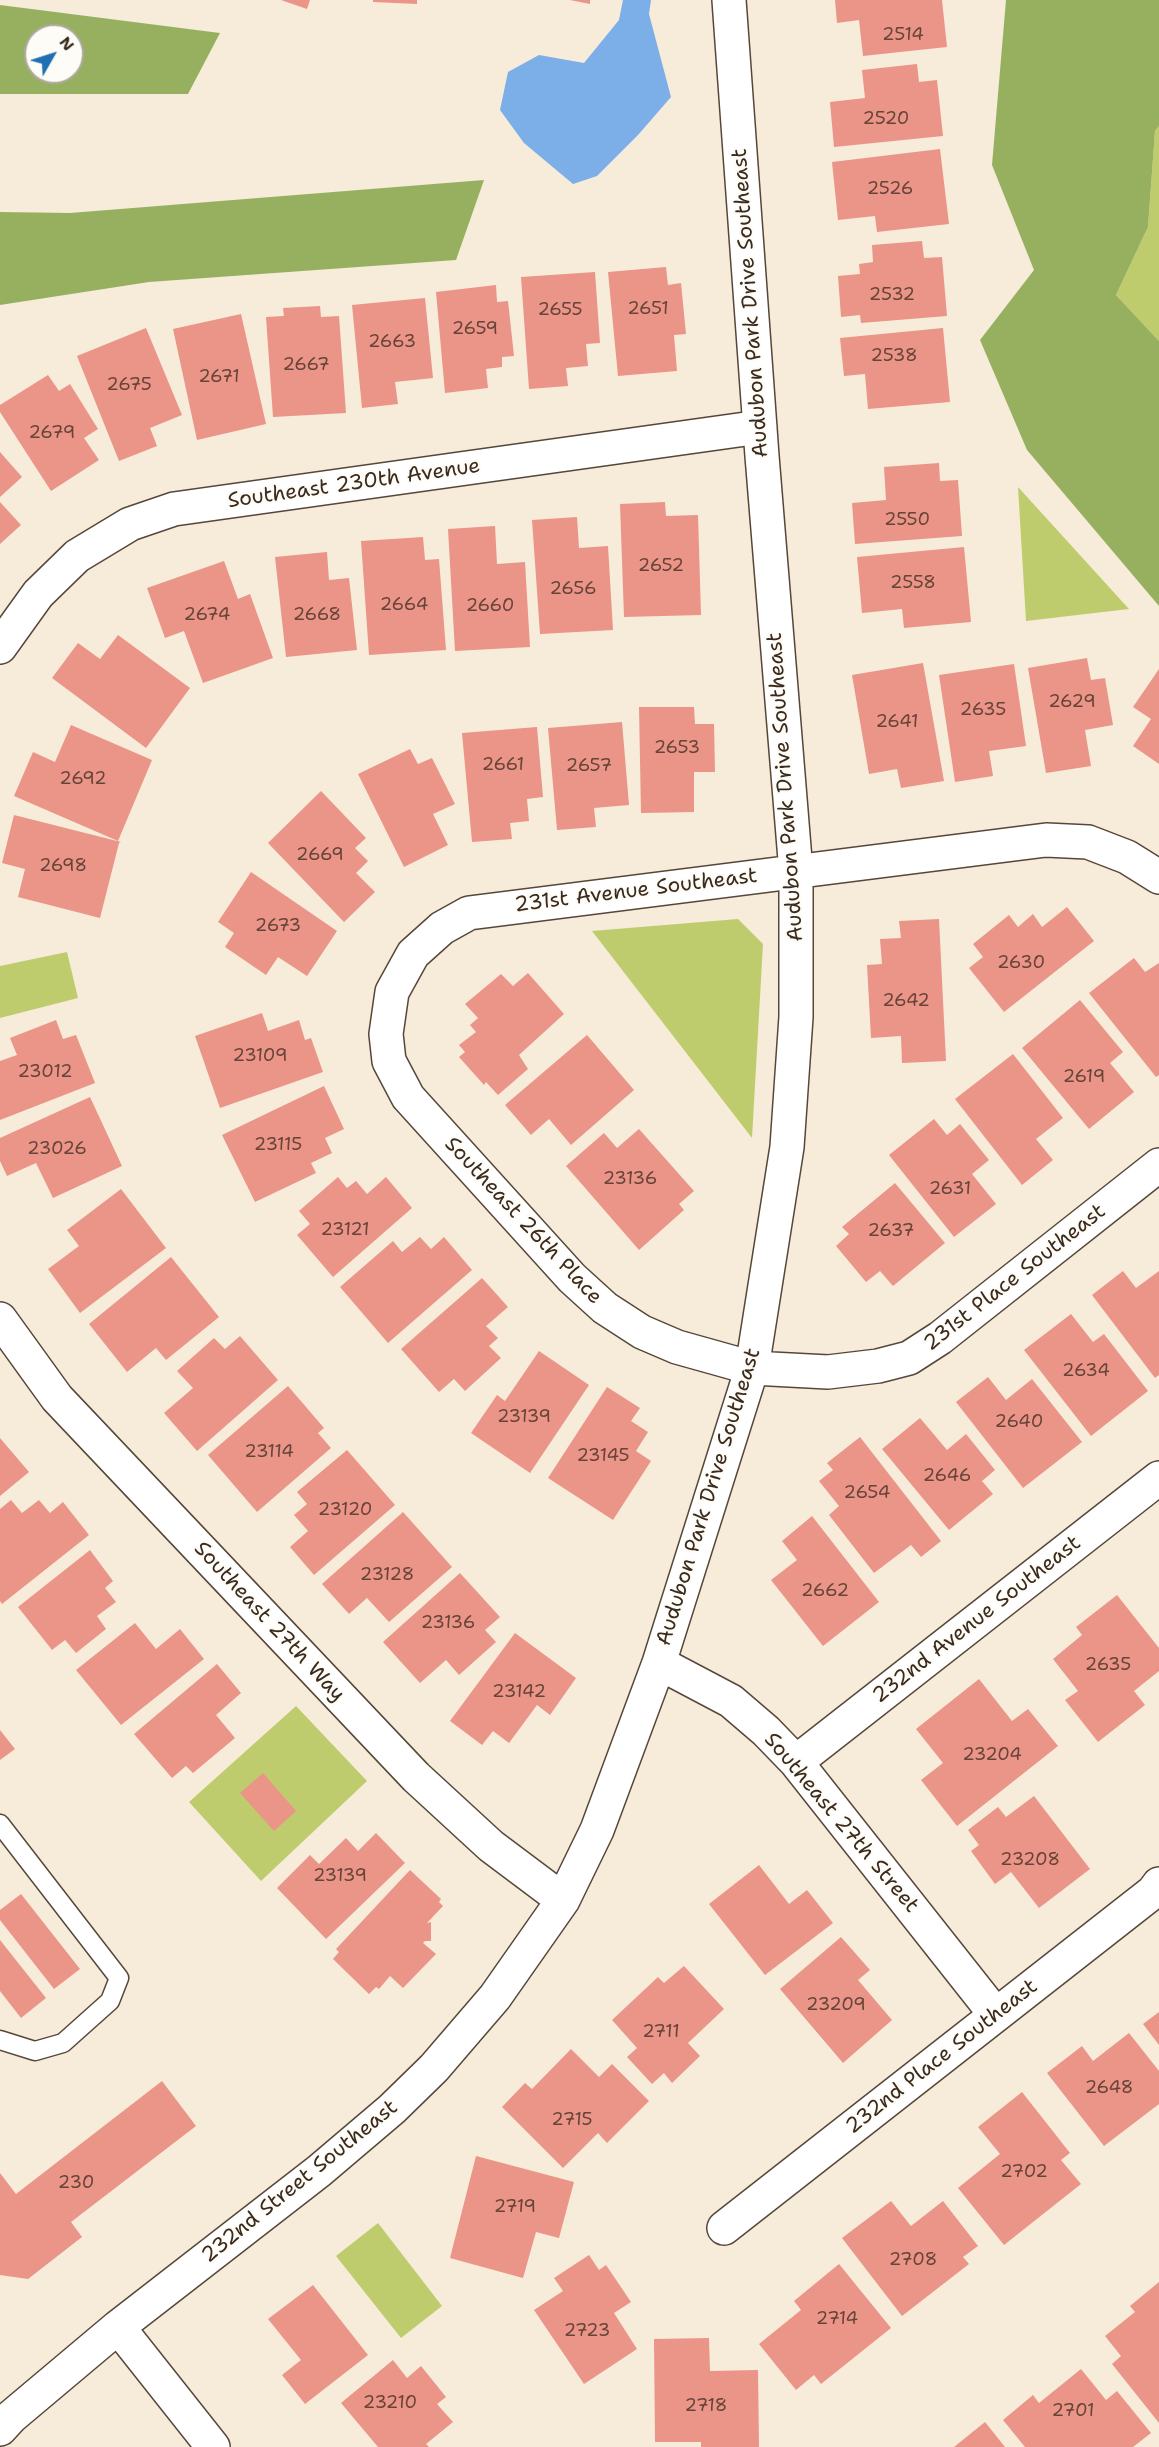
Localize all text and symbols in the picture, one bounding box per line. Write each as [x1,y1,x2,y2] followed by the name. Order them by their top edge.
[24,24,84,84] north arrow
[882,24,924,46] house number: 2514
[55,32,79,55] text: N
[863,108,909,130] house number: 2520
[728,148,774,458] street label: Audubon Park Drive Southeast
[867,178,913,200] house number: 2526
[869,284,915,306] house number: 2532
[627,298,669,320] house number: 2651
[537,299,583,321] house number: 2655
[452,318,498,340] house number: 2659
[368,331,416,353] house number: 2663
[870,345,918,367] house number: 2538
[282,354,330,376] house number: 2667
[198,366,240,388] house number: 2671
[106,374,152,396] house number: 2675
[29,422,75,444] house number: 2679
[226,454,482,514] street label: Southeast 230th Avenue
[884,509,930,531] house number: 2550
[638,555,684,577] house number: 2652
[890,572,936,594] house number: 2558
[550,578,596,600] house number: 2656
[380,594,428,616] house number: 2664
[466,595,514,617] house number: 2660
[184,604,230,626] house number: 2674
[293,604,341,626] house number: 2668
[763,632,809,942] street label: Audubon Park Drive Southeast
[1048,691,1096,713] house number: 2629
[960,699,1006,721] house number: 2635
[876,711,918,733] house number: 2641
[654,737,700,759] house number: 2653
[482,754,524,776] house number: 2661
[566,755,612,777] house number: 2657
[59,768,107,790] house number: 2692
[296,844,344,866] house number: 2669
[39,855,87,877] house number: 2698
[513,864,759,918] street label: 231st Avenue Southeast
[255,915,301,937] house number: 2673
[997,952,1045,974] house number: 2630
[882,990,930,1012] house number: 2642
[232,1045,288,1067] house number: 23109
[17,1061,73,1083] house number: 23012
[1063,1066,1105,1088] house number: 2619
[439,1132,607,1310] street label: Southeast 26th Place
[254,1134,302,1156] house number: 23115
[27,1138,87,1160] house number: 23026
[603,1168,657,1190] house number: 23136
[929,1178,971,1200] house number: 2631
[919,1199,1111,1357] street label: 231st Place Southeast
[320,1219,370,1241] house number: 23121
[868,1220,914,1242] house number: 2637
[652,1345,766,1649] street label: Audubon Park Drive Southeast
[1062,1360,1110,1382] house number: 2634
[497,1406,551,1428] house number: 23139
[995,1411,1043,1433] house number: 2640
[244,1441,294,1463] house number: 23114
[576,1445,630,1467] house number: 23145
[923,1465,971,1487] house number: 2646
[844,1482,890,1504] house number: 2654
[318,1499,372,1521] house number: 23120
[868,1531,1086,1709] street label: 232nd Avenue Southeast
[188,1537,350,1707] street label: Southeast 27th Way
[360,1564,414,1586] house number: 23128
[801,1580,849,1602] house number: 2662
[421,1612,475,1634] house number: 23136
[1085,1654,1131,1676] house number: 2635
[492,1681,546,1703] house number: 23142
[758,1728,924,1918] street label: Southeast 27th Street
[962,1744,1022,1766] house number: 23204
[1000,1849,1060,1871] house number: 23208
[313,1865,367,1887] house number: 23139
[841,1974,1043,2140] street label: 232nd Place Southeast
[806,1994,866,2016] house number: 23209
[642,2021,680,2043] house number: 2711
[1085,2077,1133,2099] house number: 2648
[197,2095,403,2269] street label: 232nd Street Southeast
[551,2109,593,2131] house number: 2715
[1000,2161,1048,2183] house number: 2702
[58,2172,94,2194] house number: 230
[494,2196,536,2218] house number: 2719
[889,2249,937,2271] house number: 2708
[816,2308,858,2330] house number: 2714
[564,2320,610,2342] house number: 2723
[363,2392,417,2414] house number: 23210
[685,2395,727,2417] house number: 2718
[1051,2400,1095,2422] house number: 2701

